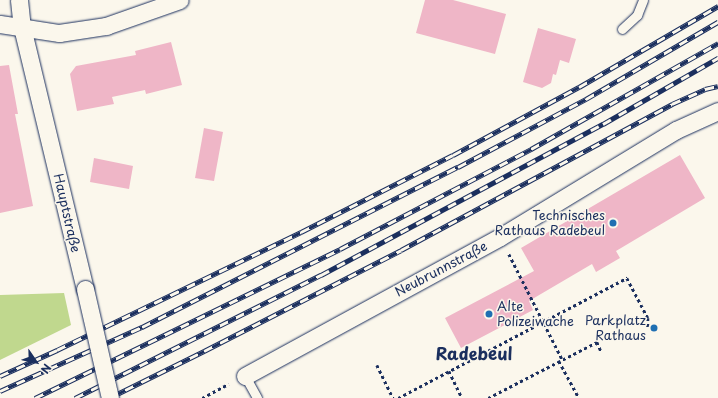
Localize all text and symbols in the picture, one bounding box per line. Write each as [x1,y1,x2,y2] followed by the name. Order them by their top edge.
[50,172,84,254] street label: Hauptstraße
[494,208,605,239] place label: Technisches Rathaus Radebeul
[608,218,618,228] marker: Technisches Rathaus Radebeul
[392,238,490,300] street label: Neubrunnstraße
[497,299,574,330] place label: Alte Polizeiwache
[484,309,494,319] marker: Alte Polizeiwache
[585,313,646,344] place label: Parkplatz Rathaus
[649,323,659,333] marker: Parkplatz Rathaus
[16,342,56,382] north arrow
[436,344,512,364] district label: Radebeul
[37,361,56,377] text: N

